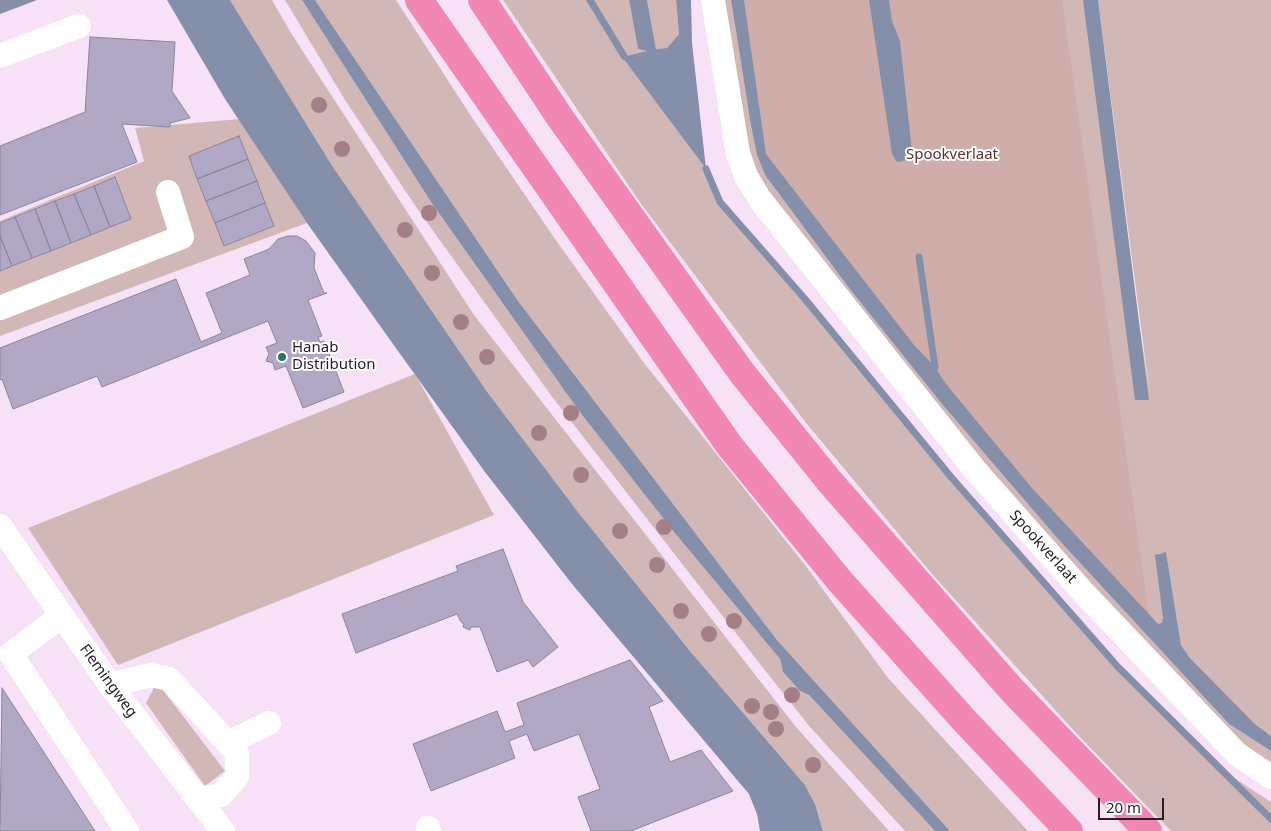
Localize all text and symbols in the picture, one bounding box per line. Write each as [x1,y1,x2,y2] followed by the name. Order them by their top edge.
[906,146,998,164] park label: Spookverlaat
[292,339,376,374] place label: Hanab Distribution
[276,351,288,363] marker: Hanab Distribution
[1006,507,1080,587] street label: Spookverlaat
[75,641,141,721] street label: Flemingweg
[1101,788,1167,820] scale bar
[1106,797,1141,817] text: 20 m

